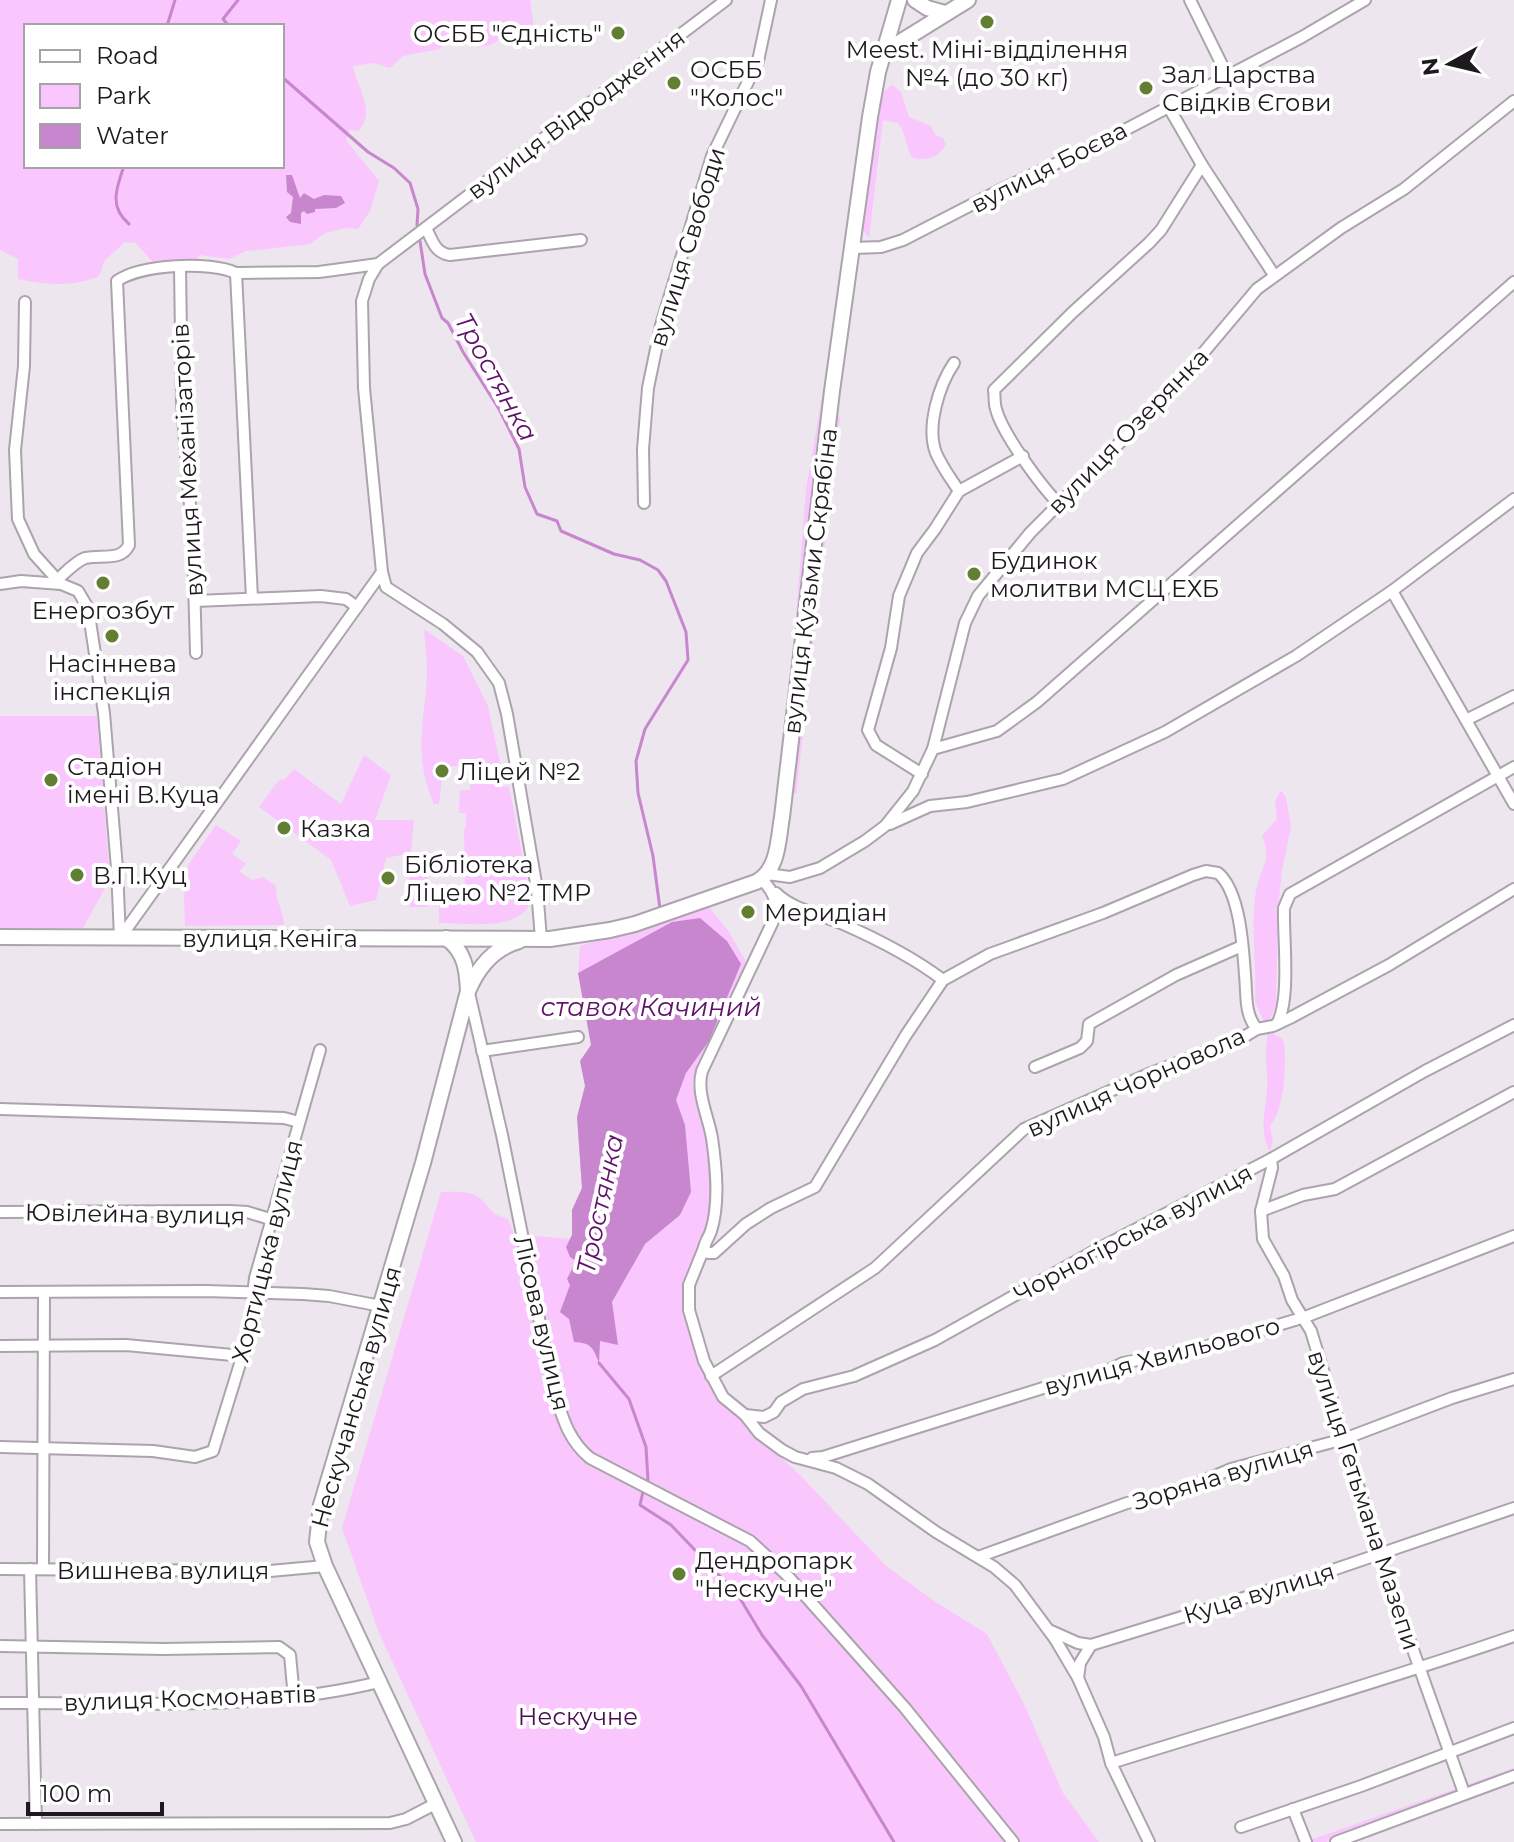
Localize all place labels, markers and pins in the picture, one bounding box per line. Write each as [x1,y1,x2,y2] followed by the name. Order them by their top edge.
[978,13,996,31] marker: Meest. Міні-відділення №4 (до 30 кг)
[413,19,602,48] place label: ОСББ "Єдність"
[609,24,627,42] marker: ОСББ "Єдність"
[846,35,1128,92] place label: Meest. Міні-відділення №4 (до 30 кг)
[690,55,783,112] place label: ОСББ "Колос"
[1162,60,1332,117] place label: Зал Царства Свідків Єгови
[665,74,683,92] marker: ОСББ "Колос"
[1137,79,1155,97] marker: Зал Царства Свідків Єгови
[990,546,1219,603] place label: Будинок молитви МСЦ ЕХБ
[965,565,983,583] marker: Будинок молитви МСЦ ЕХБ
[94,574,112,592] marker: Енергозбут
[32,596,175,625] place label: Енергозбут
[103,627,121,645] marker: Насіннева інспекція
[47,649,177,706] place label: Насіннева інспекція
[67,752,220,809] place label: Стадіон імені В.Куца
[458,757,580,786] place label: Ліцей №2
[433,762,451,780] marker: Ліцей №2
[42,771,60,789] marker: Стадіон імені В.Куца
[300,814,371,843] place label: Казка
[275,819,293,837] marker: Казка
[404,850,591,907] place label: Бібліотека Ліцею №2 ТМР
[93,861,187,890] place label: В.П.Куц
[68,866,86,884] marker: В.П.Куц
[379,869,397,887] marker: Бібліотека Ліцею №2 ТМР
[764,898,887,927] place label: Меридіан
[739,903,757,921] marker: Меридіан
[695,1546,853,1603] place label: Дендропарк "Нескучне"
[670,1565,688,1583] marker: Дендропарк "Нескучне"

